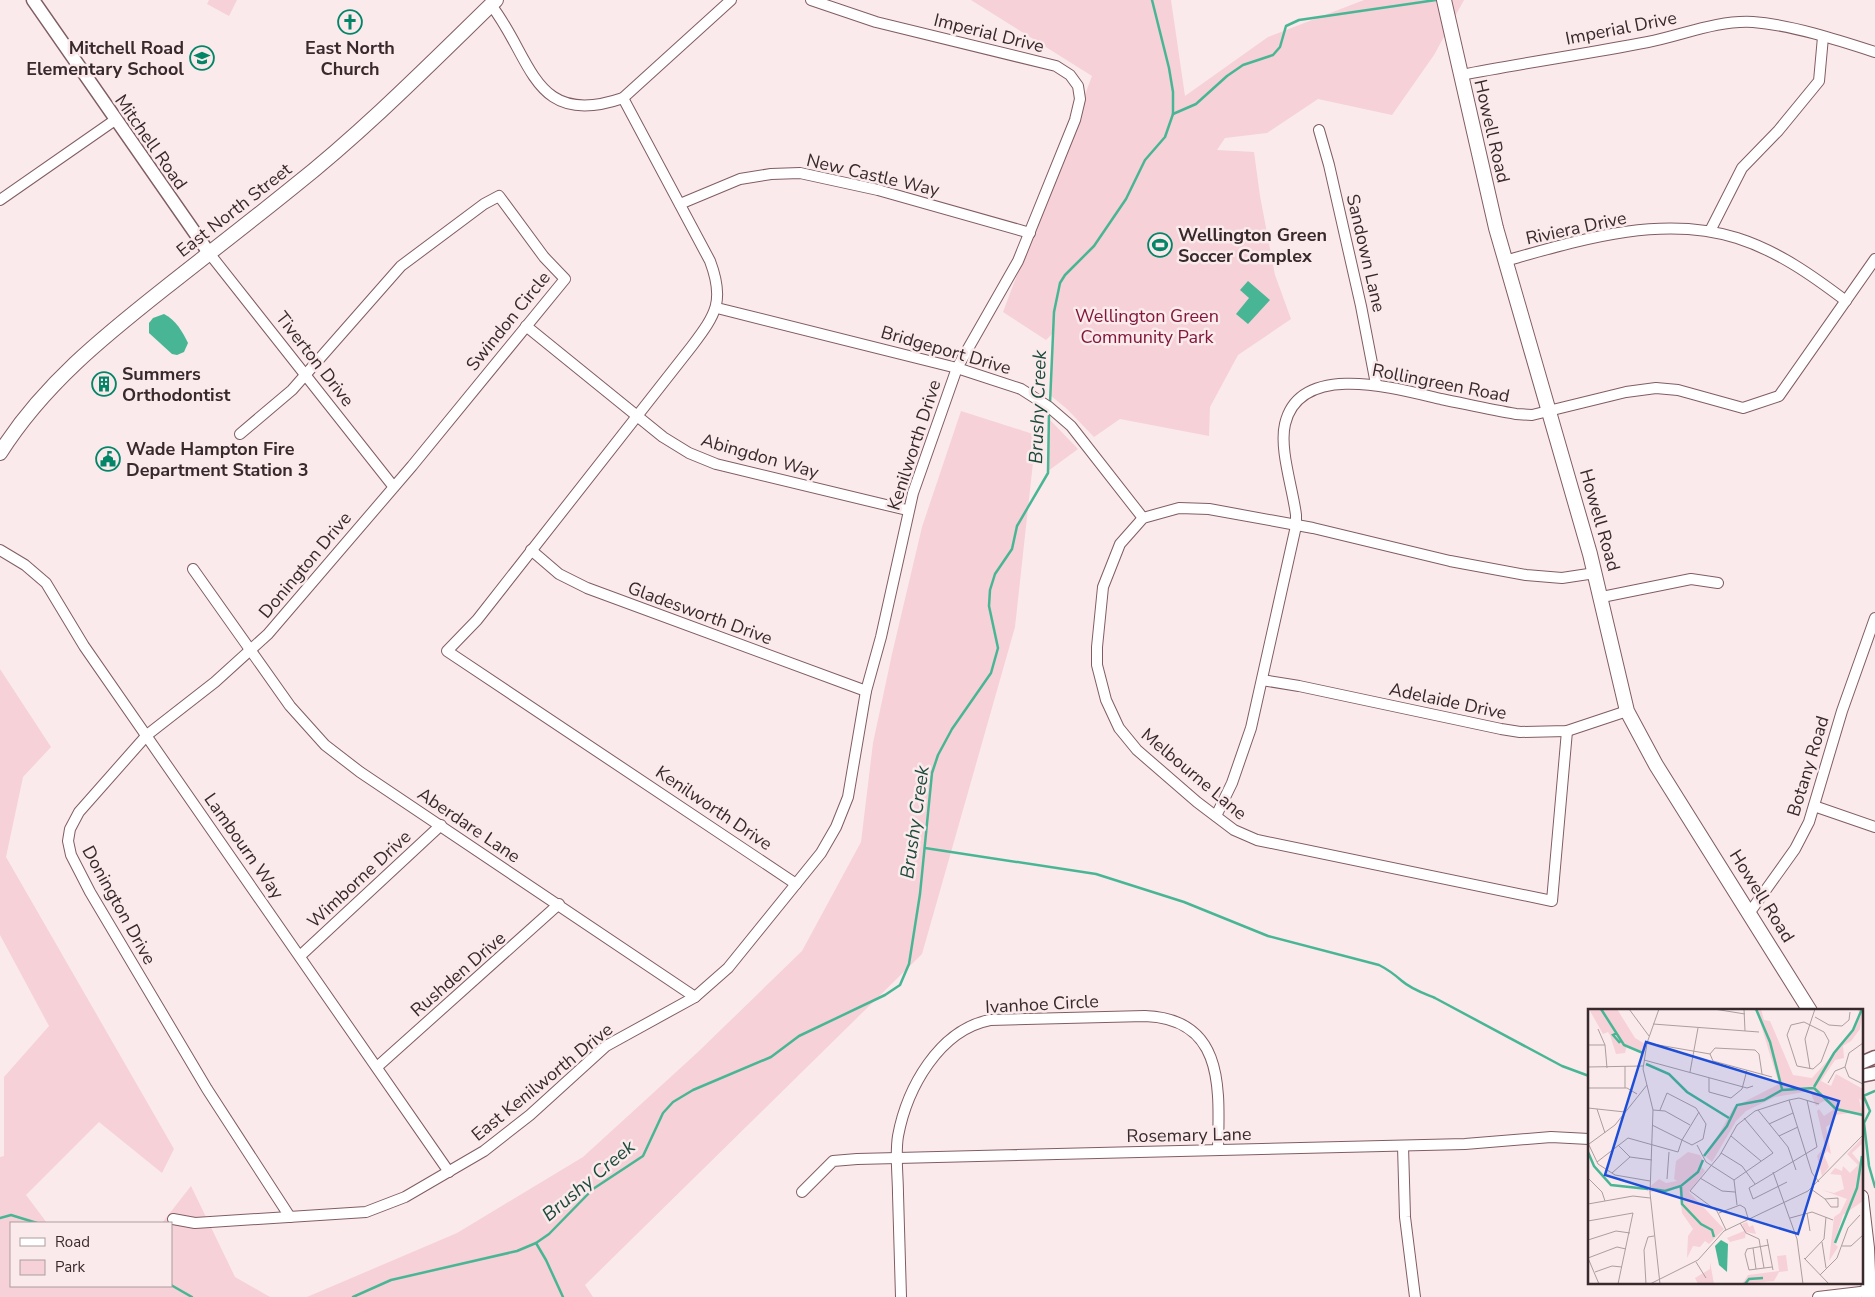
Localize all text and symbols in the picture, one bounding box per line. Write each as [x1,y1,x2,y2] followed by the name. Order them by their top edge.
[1563,5,1679,51] street label: Imperial Drive
[931,8,1047,58] street label: Imperial Drive
[337,9,363,35] church icon: East North Church
[26,36,184,81] place label: Mitchell Road Elementary School
[305,36,395,81] place label: East North Church
[189,45,215,71] school or university icon: Mitchell Road Elementary School
[1468,77,1516,185] street label: Howell Road
[109,90,193,194] street label: Mitchell Road
[804,148,943,202] street label: New Castle Way
[171,157,297,263] street label: East North Street
[1341,192,1391,314] street label: Sandown Lane
[1523,206,1629,250] street label: Riviera Drive
[1178,223,1327,268] place label: Wellington Green Soccer Complex
[1147,232,1173,258] sports icon: Wellington Green Soccer Complex
[460,266,556,376] street label: Swindon Circle
[1075,304,1219,349] park label: Wellington Green Community Park
[270,307,360,411] street label: Tiverton Drive
[878,320,1014,380] street label: Bridgeport Drive
[1023,349,1053,464] water label: Brushy Creek
[1370,358,1512,408] street label: Rollingreen Road
[122,362,230,407] place label: Summers Orthodontist
[91,371,117,397] building icon: Summers Orthodontist
[882,377,946,513] street label: Kenilworth Drive
[698,428,822,484] street label: Abingdon Way
[126,437,309,482] place label: Wade Hampton Fire Department Station 3
[95,446,121,472] public building icon: Wade Hampton Fire Department Station 3
[1574,466,1626,574] street label: Howell Road
[253,507,357,623] street label: Donington Drive
[624,576,776,650] street label: Gladesworth Drive
[1387,677,1509,725] street label: Adelaide Drive
[1781,713,1835,819] street label: Botany Road
[1136,723,1252,825] street label: Melbourne Lane
[651,760,777,856] street label: Kenilworth Drive
[894,763,936,880] water label: Brushy Creek
[413,782,525,868] street label: Aberdare Lane
[199,788,290,904] street label: Lambourn Way
[302,825,416,933] street label: Wimborne Drive
[76,841,162,969] street label: Donington Drive
[1724,845,1800,947] street label: Howell Road
[405,926,511,1022] street label: Rushden Drive
[985,989,1099,1019] street label: Ivanhoe Circle
[1588,1009,1862,1284] inset map
[466,1018,618,1146] street label: East Kenilworth Drive
[1126,1122,1252,1148] street label: Rosemary Lane
[537,1134,641,1227] water label: Brushy Creek
[10,1222,172,1287] legend
[55,1232,90,1252] text: Road
[55,1257,85,1277] text: Park

